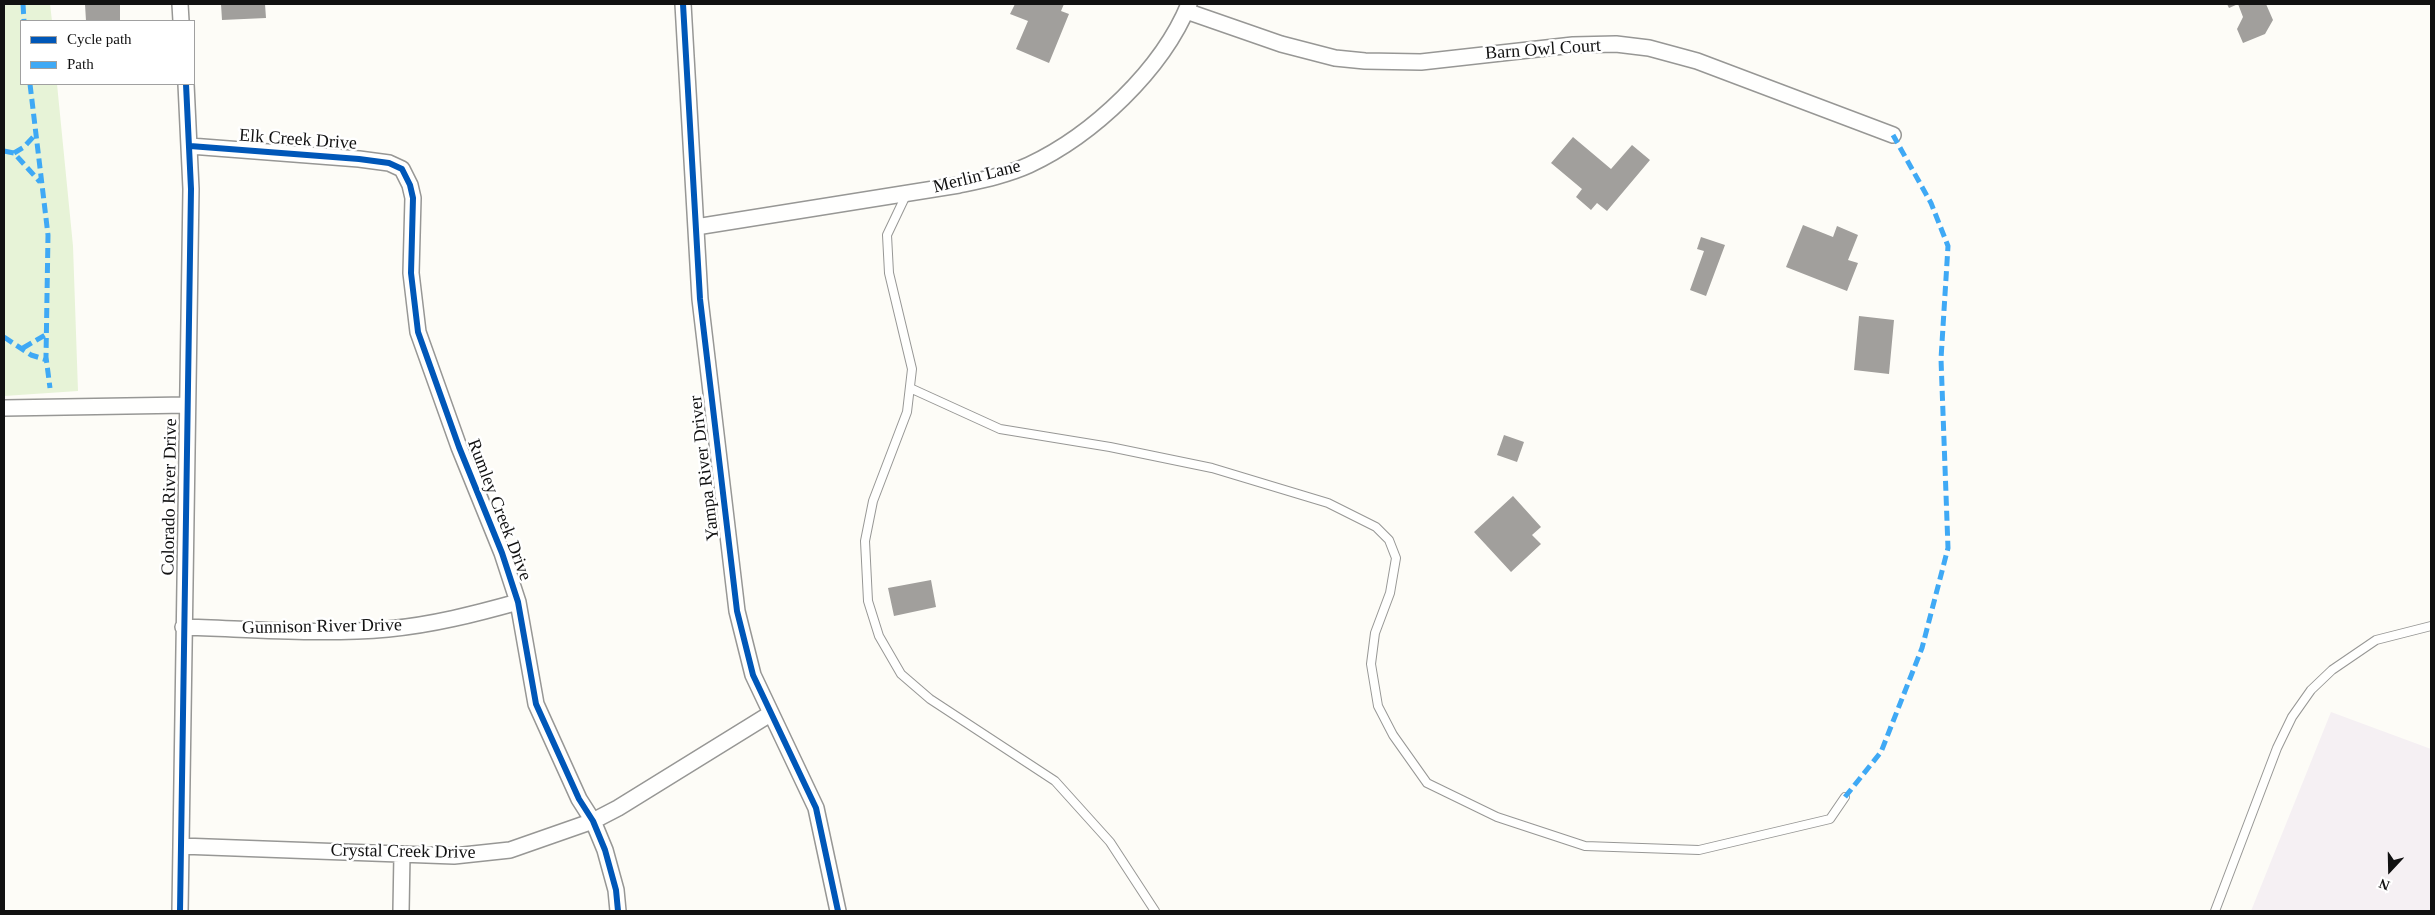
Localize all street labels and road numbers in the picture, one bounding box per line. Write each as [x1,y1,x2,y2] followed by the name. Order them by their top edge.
[1484,35,1602,65] street label: Barn Owl Court
[238,125,358,155] street label: Elk Creek Drive
[931,156,1023,198] street label: Merlin Lane
[685,394,725,542] street label: Yampa River Driver
[158,418,182,576] street label: Colorado River Drive
[462,436,536,584] street label: Rumley Creek Drive
[242,615,402,639] street label: Gunnison River Drive
[330,840,476,864] street label: Crystal Creek Drive

